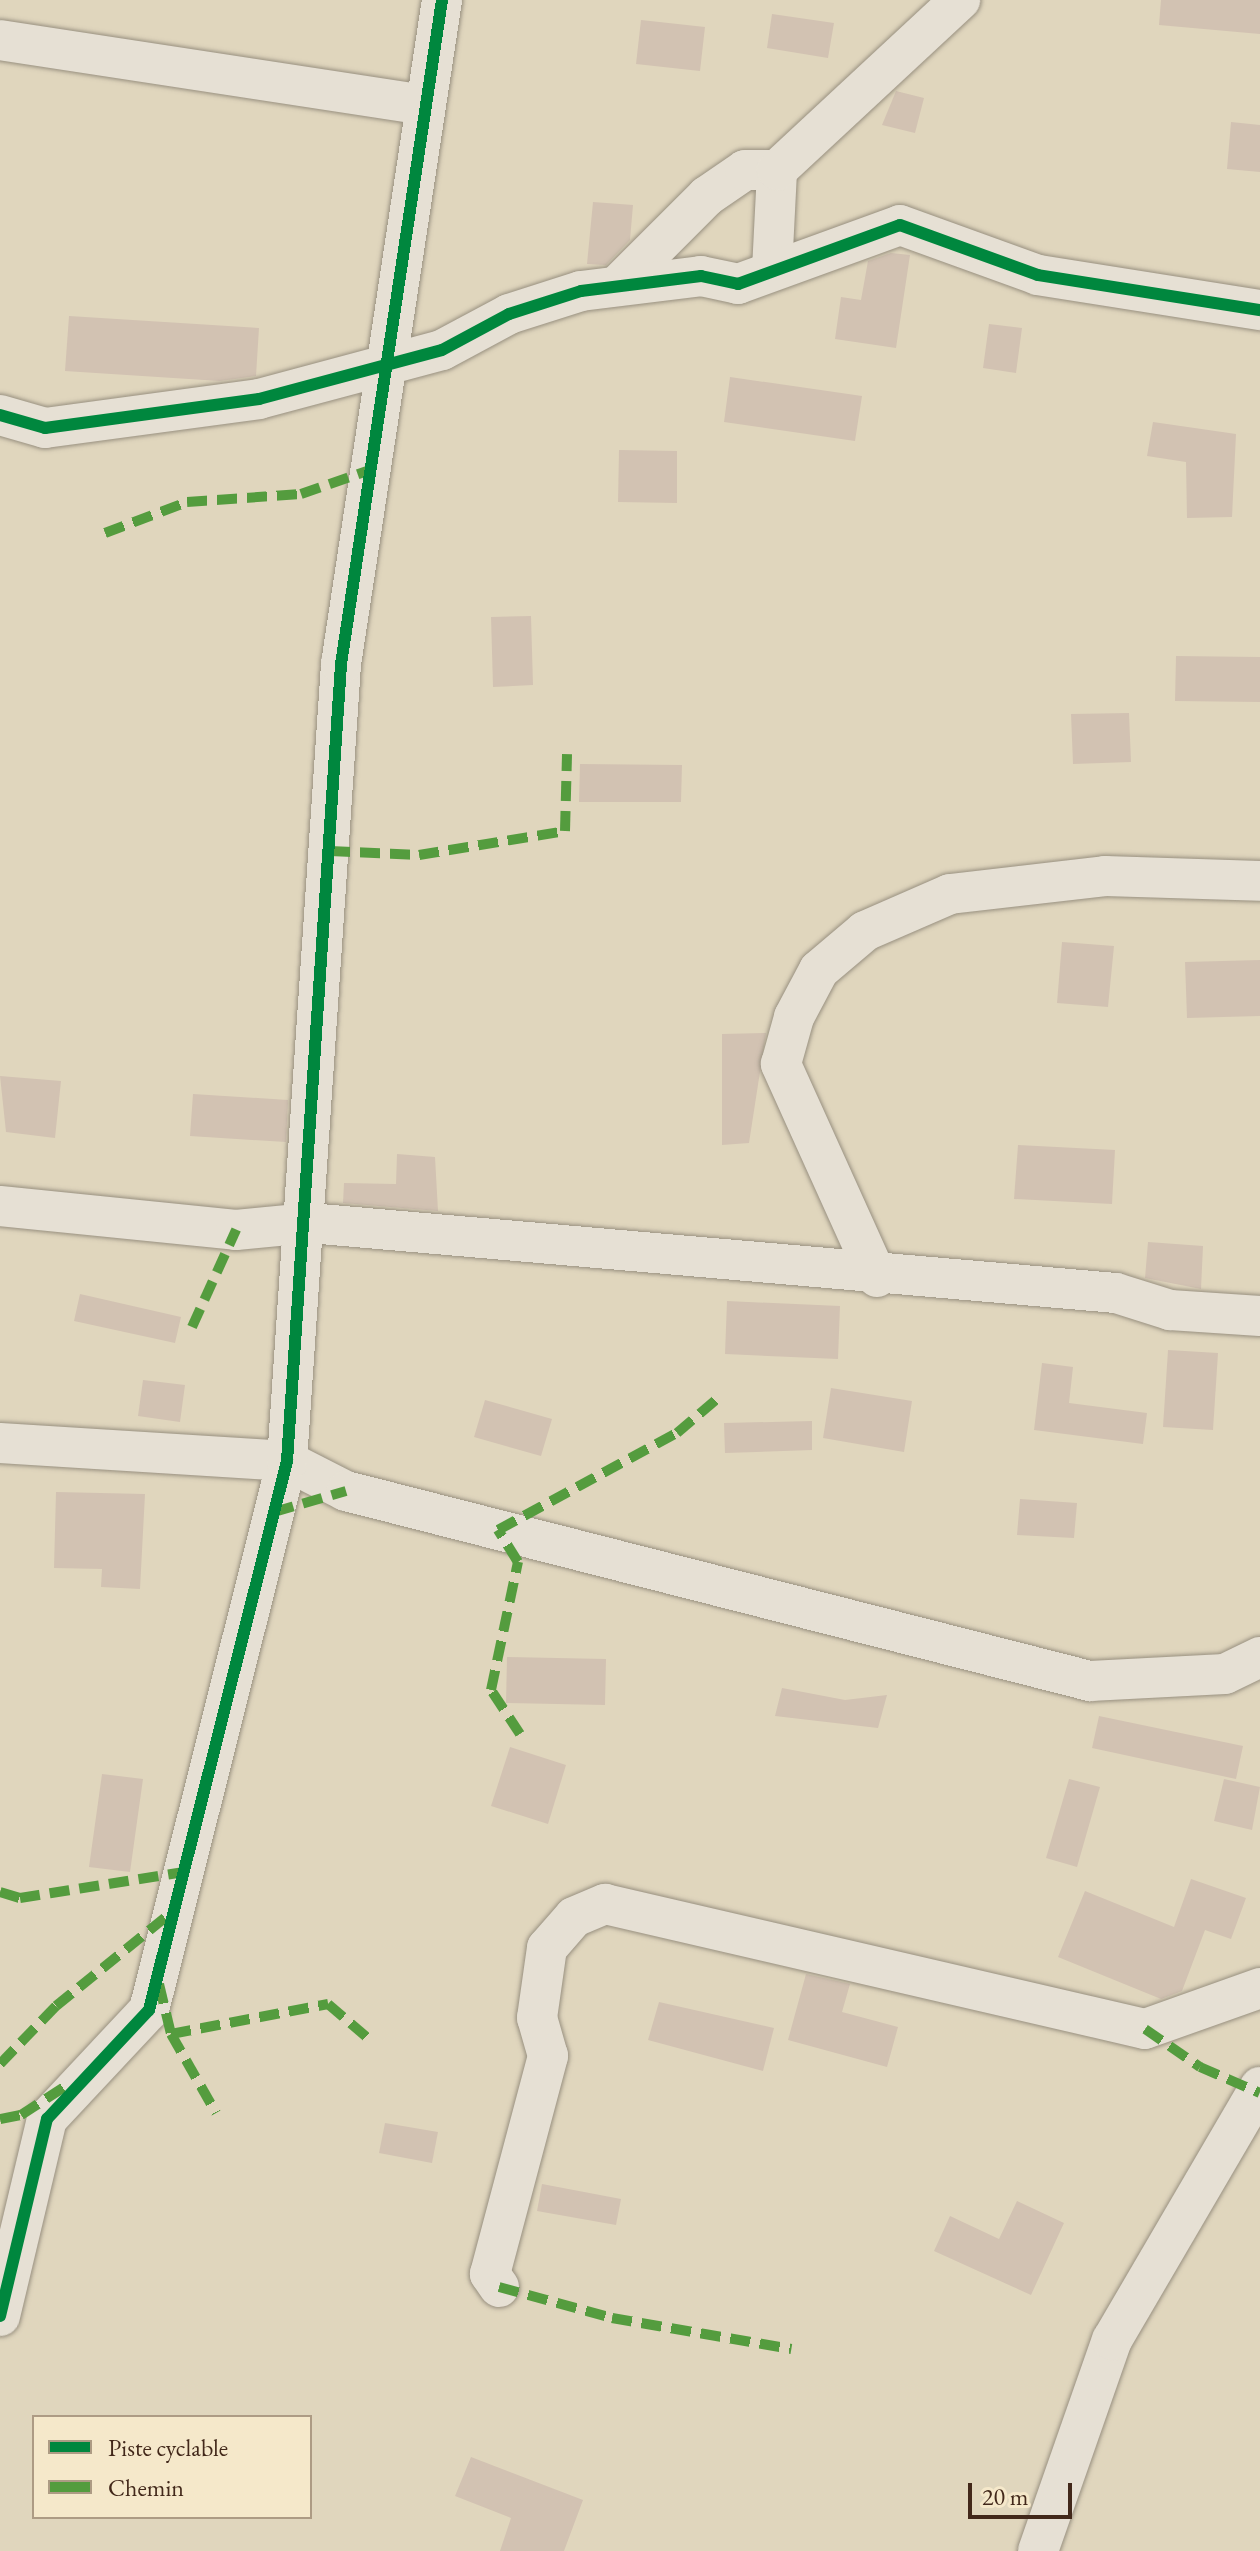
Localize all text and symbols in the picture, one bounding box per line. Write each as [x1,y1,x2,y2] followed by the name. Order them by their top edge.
[32,2415,312,2519] legend
[108,2432,228,2463] text: Piste cyclable
[972,2467,1076,2517] scale bar
[108,2472,184,2503] text: Chemin
[982,2481,1029,2512] text: 20 m

